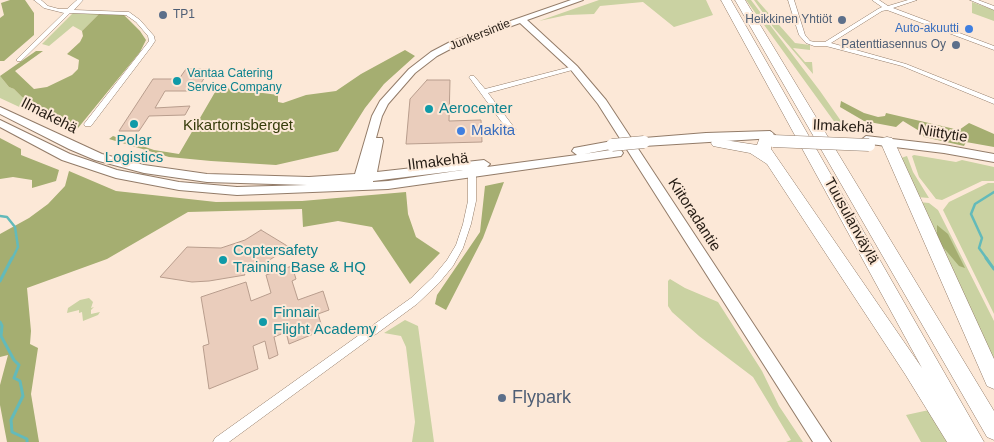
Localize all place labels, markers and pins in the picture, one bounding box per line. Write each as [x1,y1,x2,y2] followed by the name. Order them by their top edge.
[173,8,195,22] place label: TP1
[157,9,169,21] marker: TP1
[745,13,832,27] place label: Heikkinen Yhtiöt
[836,14,848,26] marker: Heikkinen Yhtiöt
[895,22,959,36] place label: Auto-akuutti
[963,23,975,35] marker: Auto-akuutti
[841,38,946,52] place label: Patenttiasennus Oy
[950,39,962,51] marker: Patenttiasennus Oy
[187,67,282,95] place label: Vantaa Catering Service Company
[171,75,183,87] marker: Vantaa Catering Service Company
[439,100,512,118] place label: Aerocenter
[423,103,435,115] marker: Aerocenter
[128,118,140,130] marker: Polar Logistics
[471,122,515,140] place label: Makita
[455,125,467,137] marker: Makita
[105,132,163,167] place label: Polar Logistics
[233,242,366,277] place label: Coptersafety Training Base & HQ
[217,254,229,266] marker: Coptersafety Training Base & HQ
[273,304,376,339] place label: Finnair Flight Academy
[257,316,269,328] marker: Finnair Flight Academy
[512,387,571,409] place label: Flypark
[496,392,508,404] marker: Flypark

